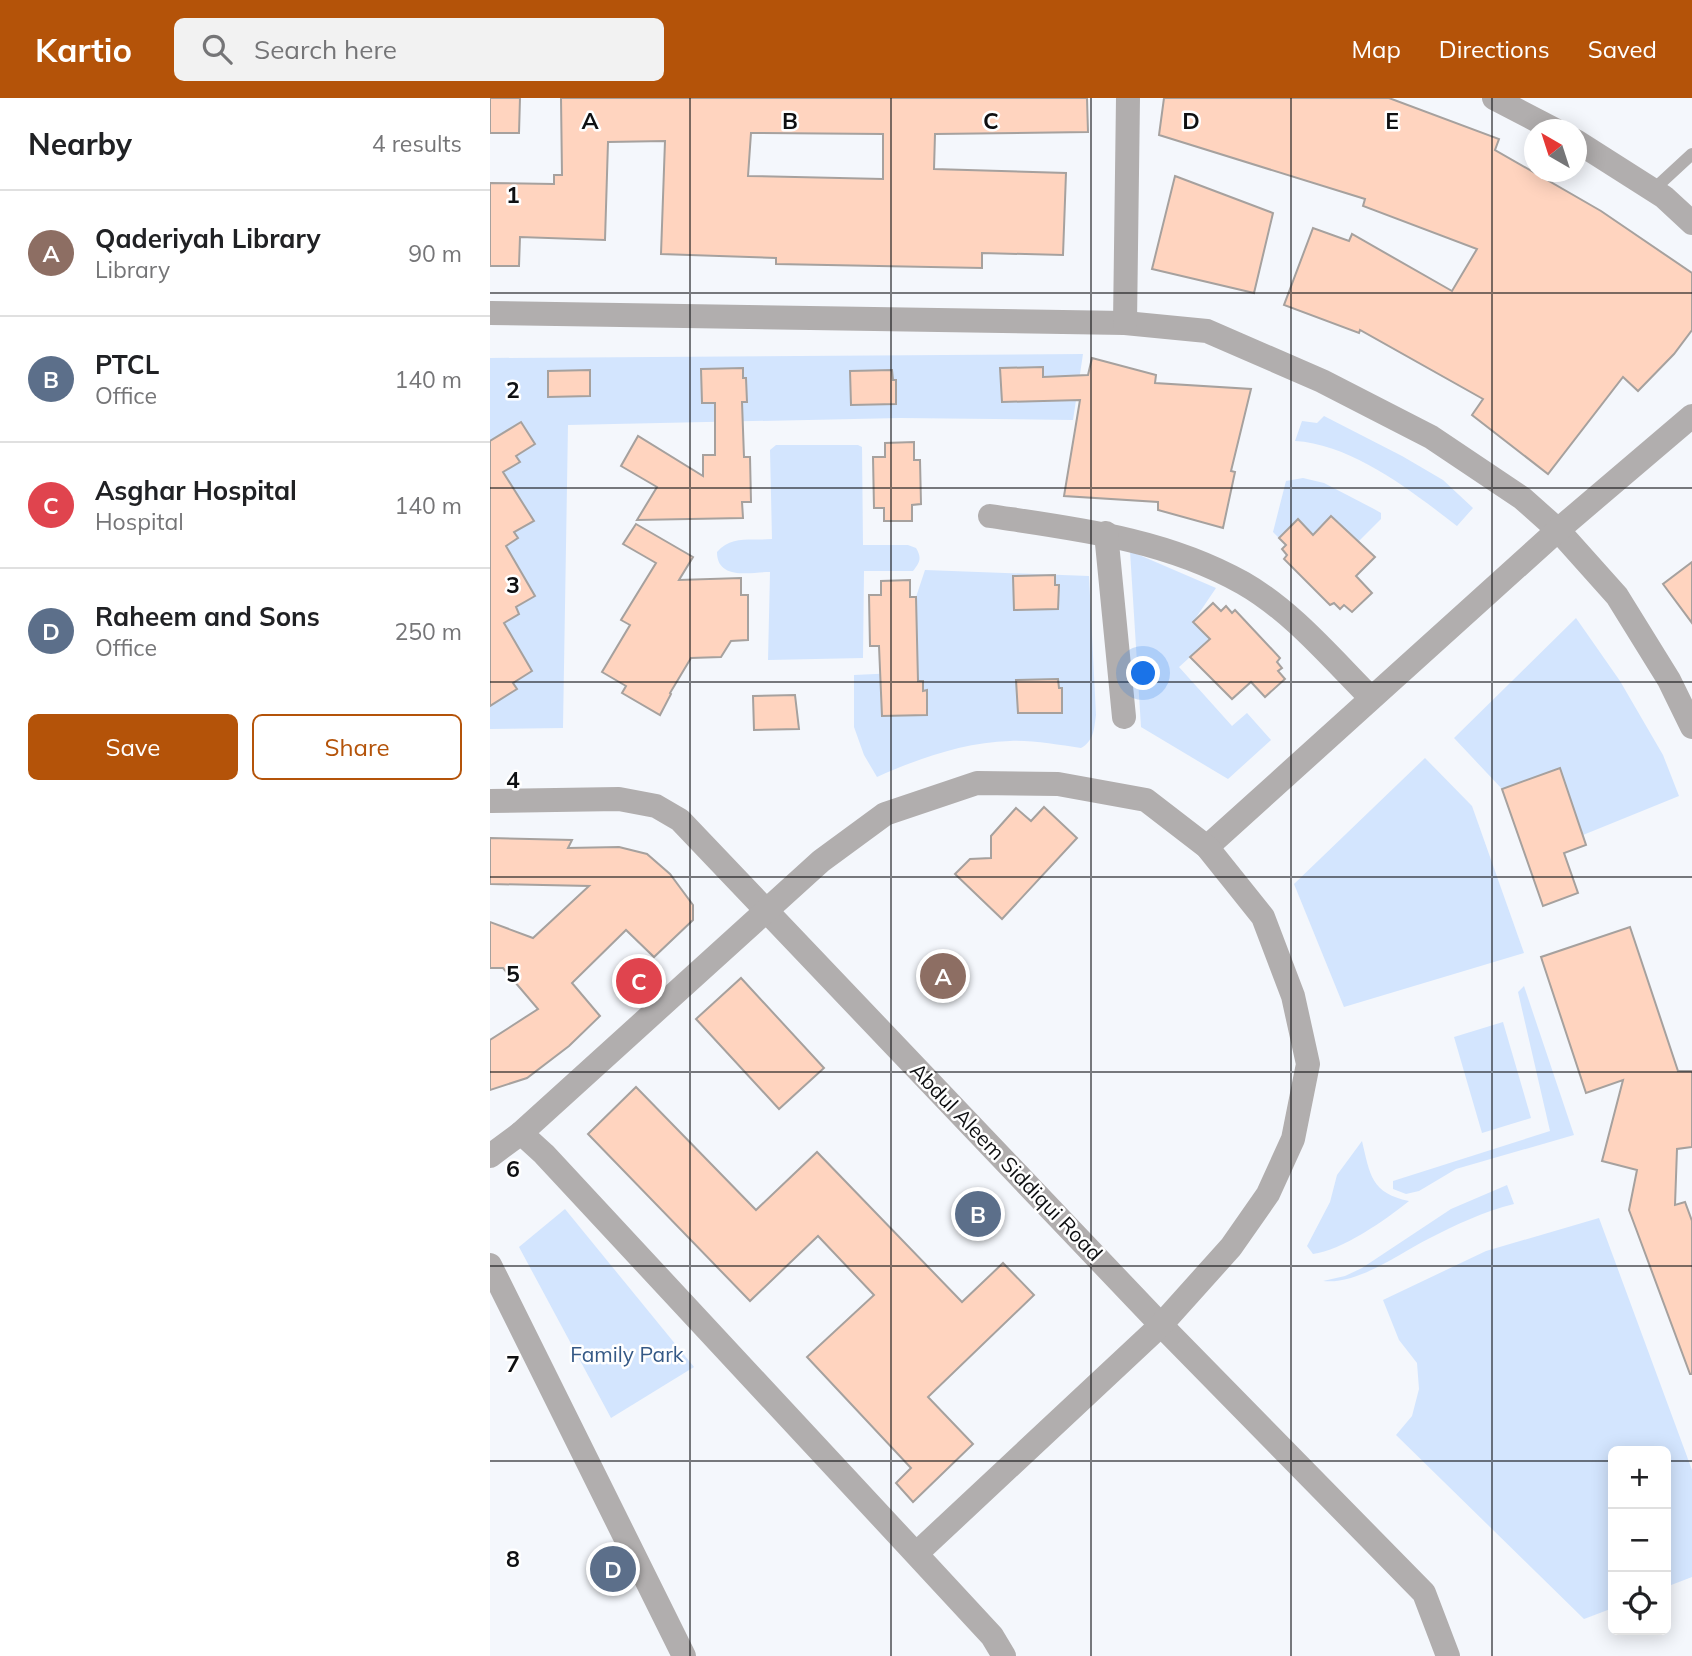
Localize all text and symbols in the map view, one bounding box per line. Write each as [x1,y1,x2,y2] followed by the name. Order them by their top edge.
[174,18,664,81] search box
[35,29,132,70] text: Kartio
[198,30,236,68] icon: search
[254,33,397,66] text: Search here
[1351,34,1401,64] text: Map
[1439,34,1550,64] text: Directions
[1588,34,1657,64] text: Saved
[581,106,599,135] text: A
[782,106,798,135] text: B
[983,106,999,135] text: C
[1182,106,1200,135] text: D
[1385,106,1399,135] text: E
[1524,119,1587,182] north arrow
[28,125,132,163] text: Nearby
[372,129,462,158] text: 4 results
[506,180,520,209] text: 1
[95,222,321,255] text: Qaderiyah Library
[42,239,60,268] text: A
[408,239,462,268] text: 90 m
[95,255,170,284] text: Library
[95,348,159,381] text: PTCL
[43,365,59,394] text: B
[394,365,462,394] text: 140 m
[506,375,520,404] text: 2
[95,381,157,410] text: Office
[95,474,297,507] text: Asghar Hospital
[43,491,59,520] text: C
[394,491,462,520] text: 140 m
[95,507,184,536] text: Hospital
[506,570,520,599] text: 3
[95,600,320,633] text: Raheem and Sons
[42,617,60,646] text: D
[394,617,462,646] text: 250 m
[95,633,157,662] text: Office
[1126,656,1160,690] your location
[28,714,238,780] button: Save
[252,714,462,780] button: Share
[506,765,520,794] text: 4
[920,950,966,1002] pin: A
[616,955,662,1007] pin: C
[506,959,520,988] text: 5
[905,1057,1108,1266] street label: Abdul Aleem Siddiqui Road
[506,1154,520,1183] text: 6
[955,1188,1001,1240] pin: B
[570,1341,684,1367] park label: Family Park
[506,1349,520,1378] text: 7
[1608,1446,1671,1635] map controls
[1608,1446,1671,1509] button: +
[1608,1509,1671,1572] button: −
[590,1543,636,1595] pin: D
[506,1544,520,1573] text: 8
[1608,1572,1671,1635] button: locate

